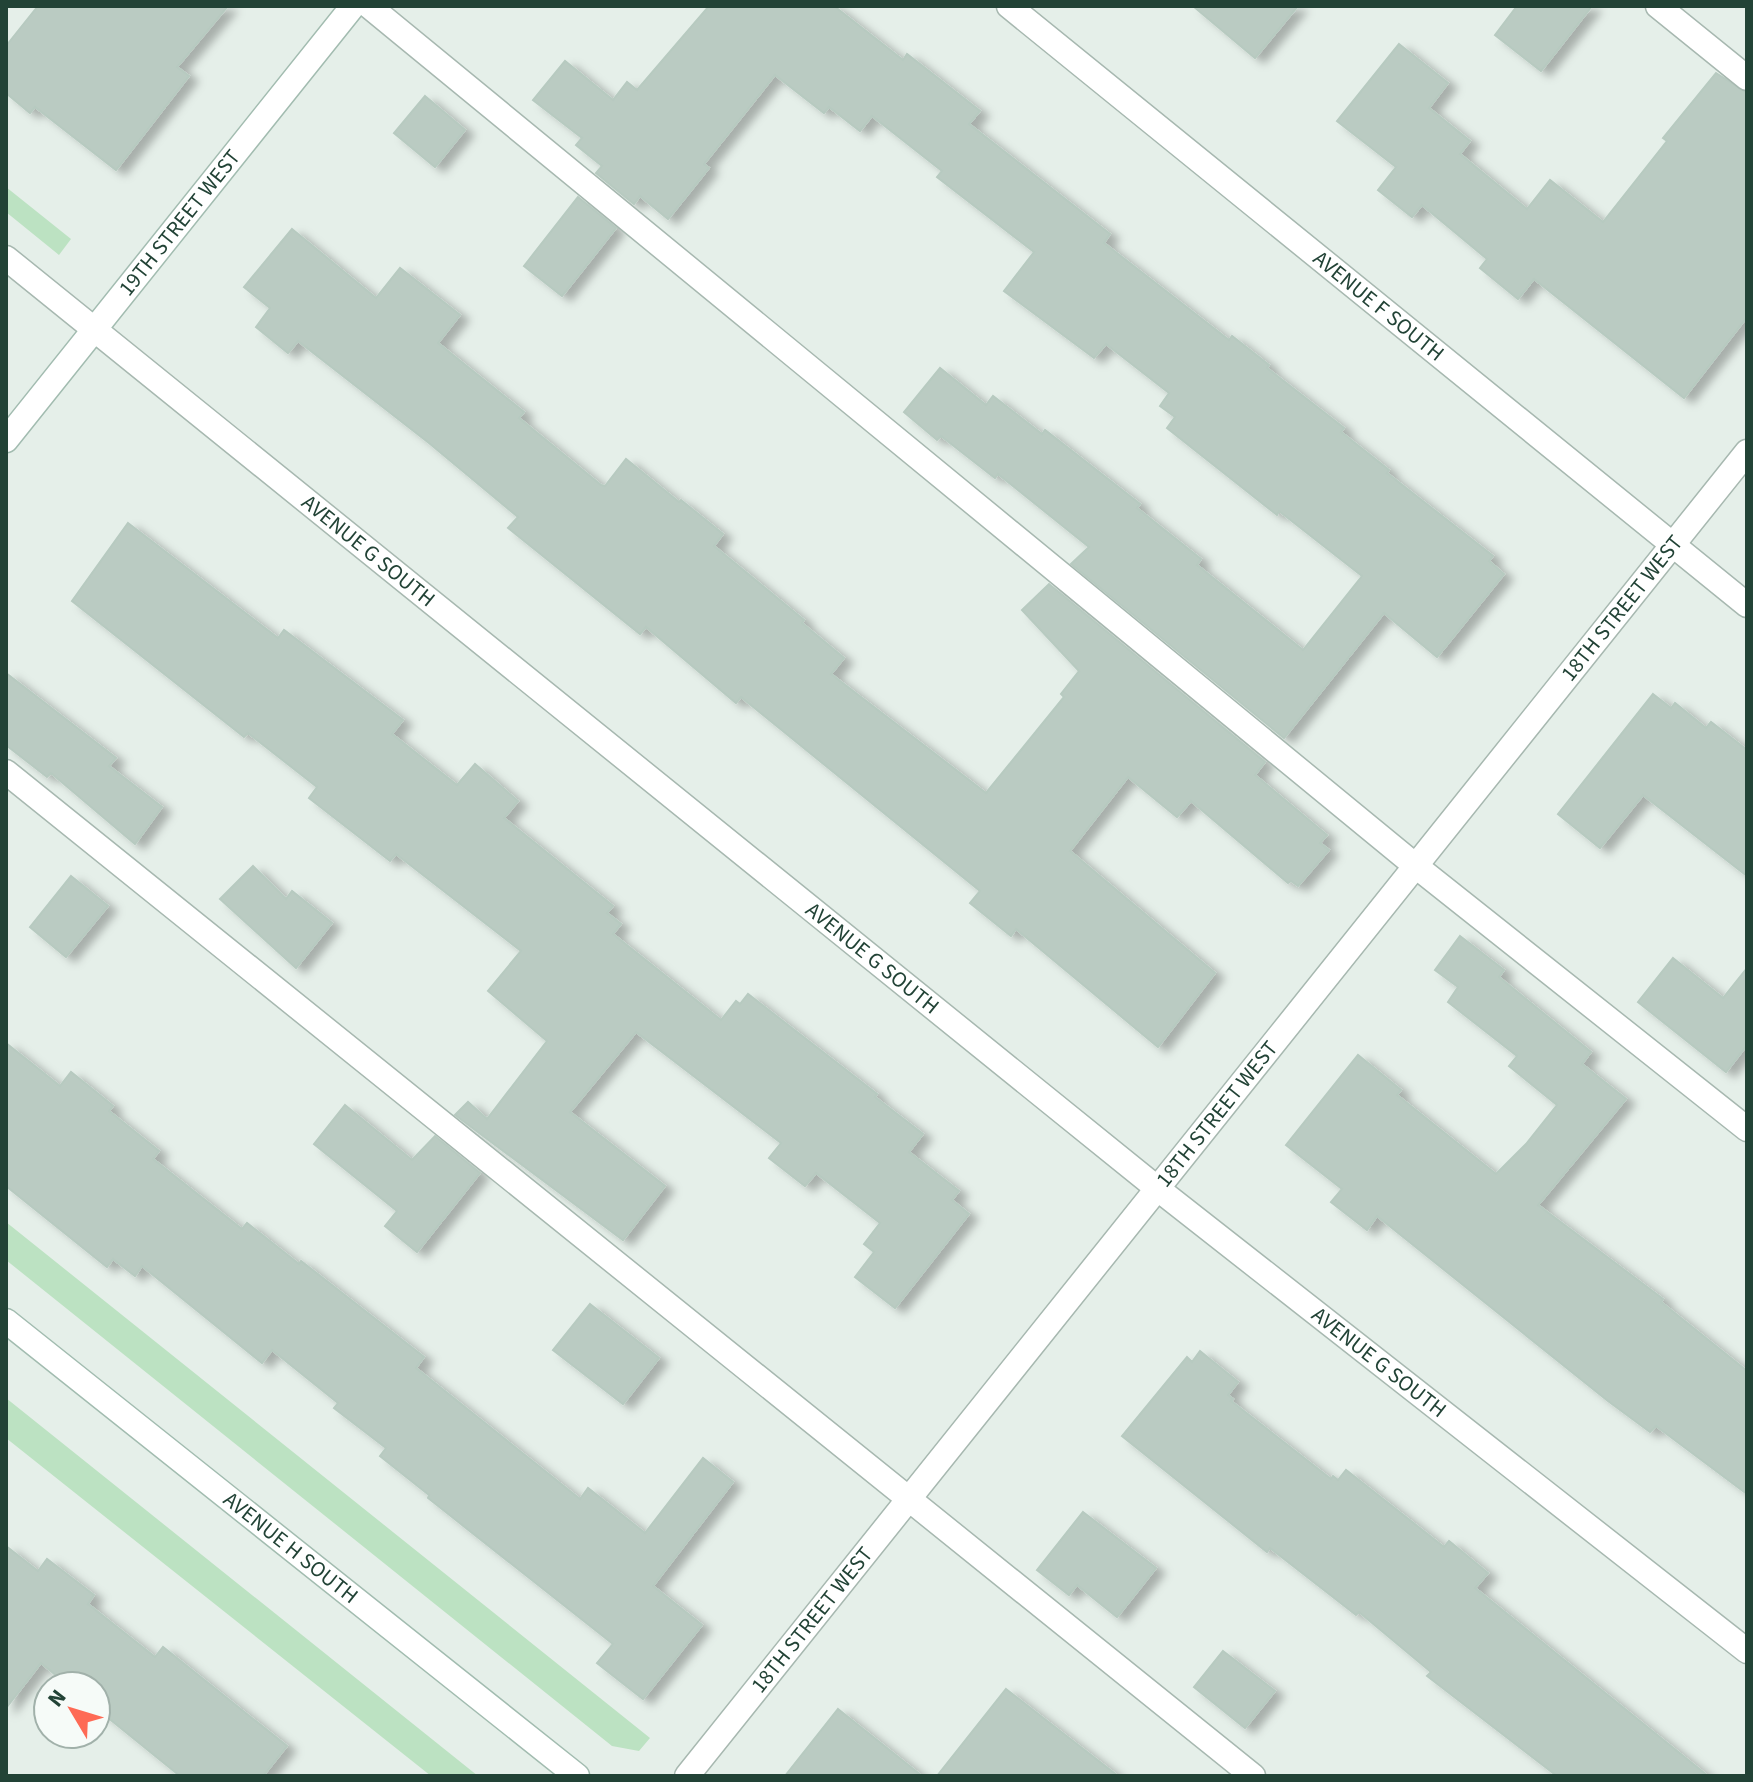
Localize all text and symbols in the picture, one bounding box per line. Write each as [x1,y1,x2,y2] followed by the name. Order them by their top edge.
[111,143,248,303] street label: 19TH STREET WEST
[1306,243,1451,369] street label: AVENUE F SOUTH
[295,487,442,615] street label: AVENUE G SOUTH
[1553,528,1691,688] street label: 18TH STREET WEST
[799,894,946,1022] street label: AVENUE G SOUTH
[1148,1034,1286,1194] street label: 18TH STREET WEST
[1305,1299,1453,1425] street label: AVENUE G SOUTH
[216,1484,365,1612] street label: AVENUE H SOUTH
[743,1540,881,1700] street label: 18TH STREET WEST
[32,1670,112,1750] north arrow
[40,1683,74,1714] text: N

